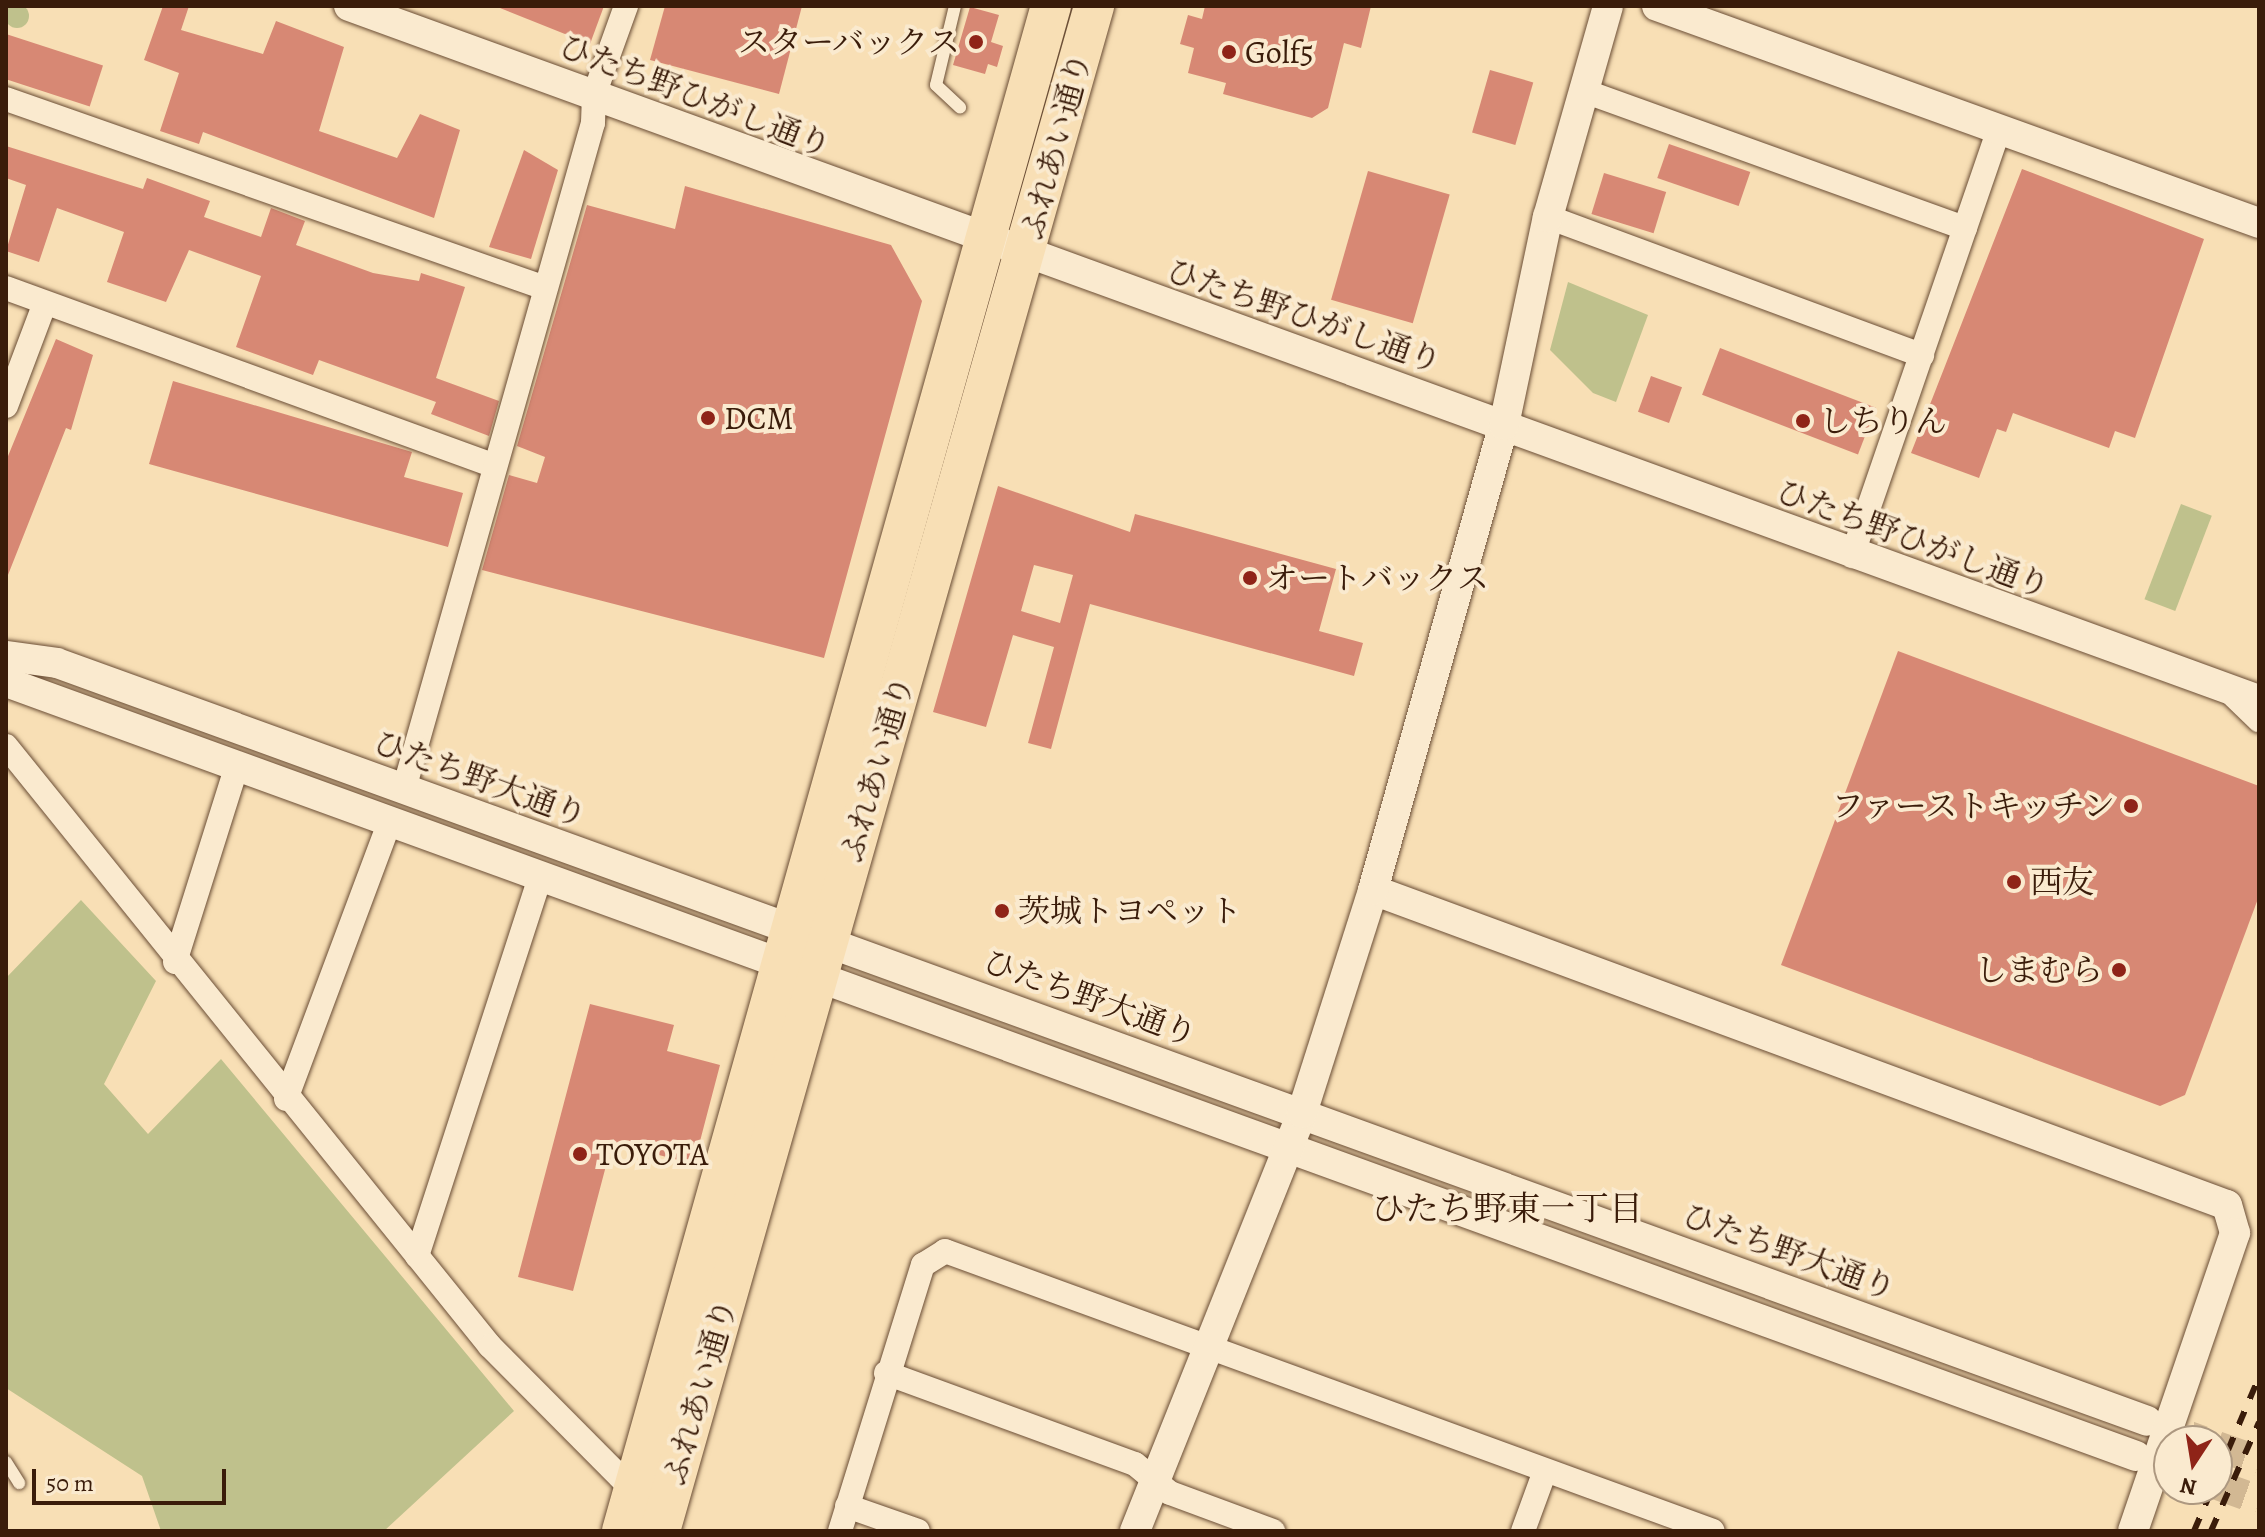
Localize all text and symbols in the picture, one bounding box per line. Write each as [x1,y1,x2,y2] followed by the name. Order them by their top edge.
[736,23,960,61] place label: スターバックス
[554,26,836,166] street label: ひたち野ひがし通り
[967,33,985,51] marker: スターバックス
[1245,33,1314,71] place label: Golf5
[1220,43,1238,61] marker: Golf5
[1013,48,1099,244] street label: ふれあい通り
[1162,251,1446,381] street label: ひたち野ひがし通り
[724,399,794,437] place label: DCM
[1819,402,1947,440] place label: しちりん
[699,409,717,427] marker: DCM
[1794,412,1812,430] marker: しちりん
[1771,472,2055,606] street label: ひたち野ひがし通り
[1266,559,1490,597] place label: オートバックス
[1241,569,1259,587] marker: オートバックス
[832,671,922,867] street label: ふれあい通り
[368,723,592,835] street label: ひたち野大通り
[1827,787,2115,825] place label: ファーストキッチン
[2122,797,2140,815] marker: ファーストキッチン
[2030,863,2094,901] place label: 西友
[2005,873,2023,891] marker: 西友
[1018,892,1242,930] place label: 茨城トヨペット
[993,902,1011,920] marker: 茨城トヨペット
[978,942,1202,1054] street label: ひたち野大通り
[1975,951,2103,989] place label: しまむら
[2110,961,2128,979] marker: しまむら
[596,1135,708,1173] place label: TOYOTA
[571,1145,589,1163] marker: TOYOTA
[1371,1189,1643,1229] district label: ひたち野東一丁目
[1677,1196,1901,1308] street label: ひたち野大通り
[655,1294,745,1490] street label: ふれあい通り
[2153,1425,2233,1505] north arrow
[36,1453,230,1503] scale bar
[46,1467,94,1499] text: 50 m
[2177,1470,2199,1503] text: N

